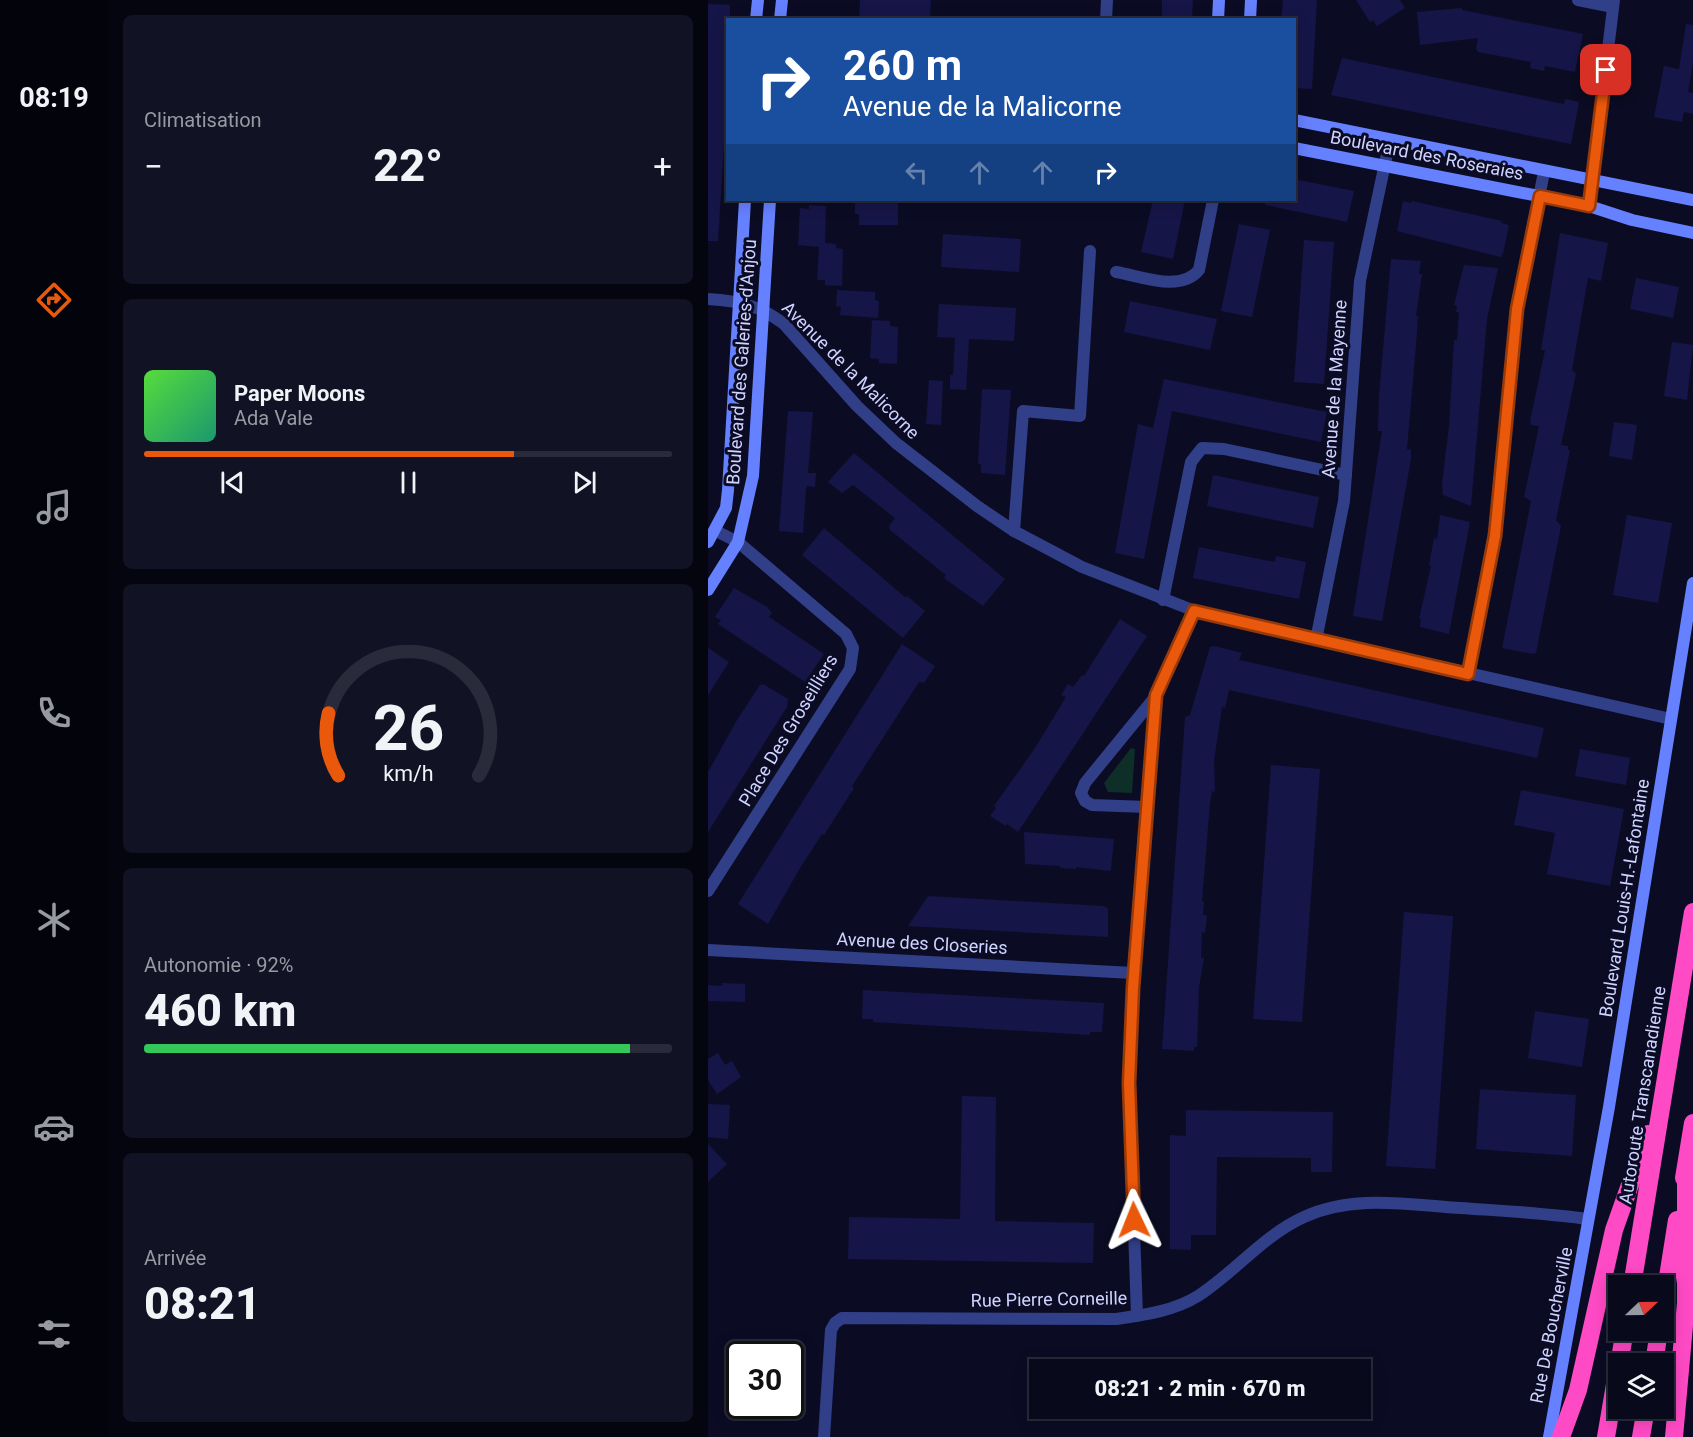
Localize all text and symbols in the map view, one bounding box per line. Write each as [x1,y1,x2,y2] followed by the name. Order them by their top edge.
[843,41,962,90] text: 260 m
[744,42,822,120] icon: right
[1580,44,1631,95] pin
[1589,53,1622,86] icon: arrive
[19,82,89,114] text: 08:19
[843,91,1121,123] text: Avenue de la Malicorne
[144,108,262,132] text: Climatisation
[1329,126,1525,184] street label: Boulevard des Roseraies
[373,139,443,192] text: 22°
[144,147,163,186] text: −
[653,147,672,186] text: +
[900,156,933,189] icon: left
[963,156,996,189] icon: ahead
[1026,156,1059,189] icon: ahead
[1089,156,1122,189] icon: right
[722,238,760,486] street label: Boulevard des Galeries-d'Anjou
[33,279,75,321] icon: directions
[778,297,924,443] street label: Avenue de la Malicorne
[1317,299,1351,479] street label: Avenue de la Mayenne
[234,381,365,406] text: Paper Moons
[234,406,313,430] text: Ada Vale
[216,466,249,499] icon: previous
[392,466,425,499] icon: pause
[568,466,601,499] icon: next
[33,486,75,528] icon: music
[734,650,842,810] street label: Place Des Groseilliers
[33,692,75,734] icon: phone
[372,692,444,765] text: 26
[383,761,433,786] text: km/h
[1595,777,1653,1019] street label: Boulevard Louis-H.-Lafontaine
[33,899,75,941] icon: climate
[836,928,1008,958] street label: Avenue des Closeries
[144,953,293,977] text: Autonomie · 92%
[144,984,296,1037] text: 460 km
[1614,984,1670,1206] street label: Autoroute Transcanadienne
[33,1106,75,1148] icon: car
[1102,1188,1166,1252] position arrow
[1526,1245,1576,1405] street label: Rue De Boucherville
[144,1246,206,1270] text: Arrivée
[1608,1275,1674,1341] north arrow
[1608,1275,1674,1419] map controls
[144,1277,261,1330] text: 08:21
[971,1287,1127,1311] street label: Rue Pierre Corneille
[33,1313,75,1355] icon: filters
[726,1341,804,1419] speed limit sign: 30
[1608,1353,1674,1419] button: layers
[1095,1376,1305,1401] text: 08:21 · 2 min · 670 m

